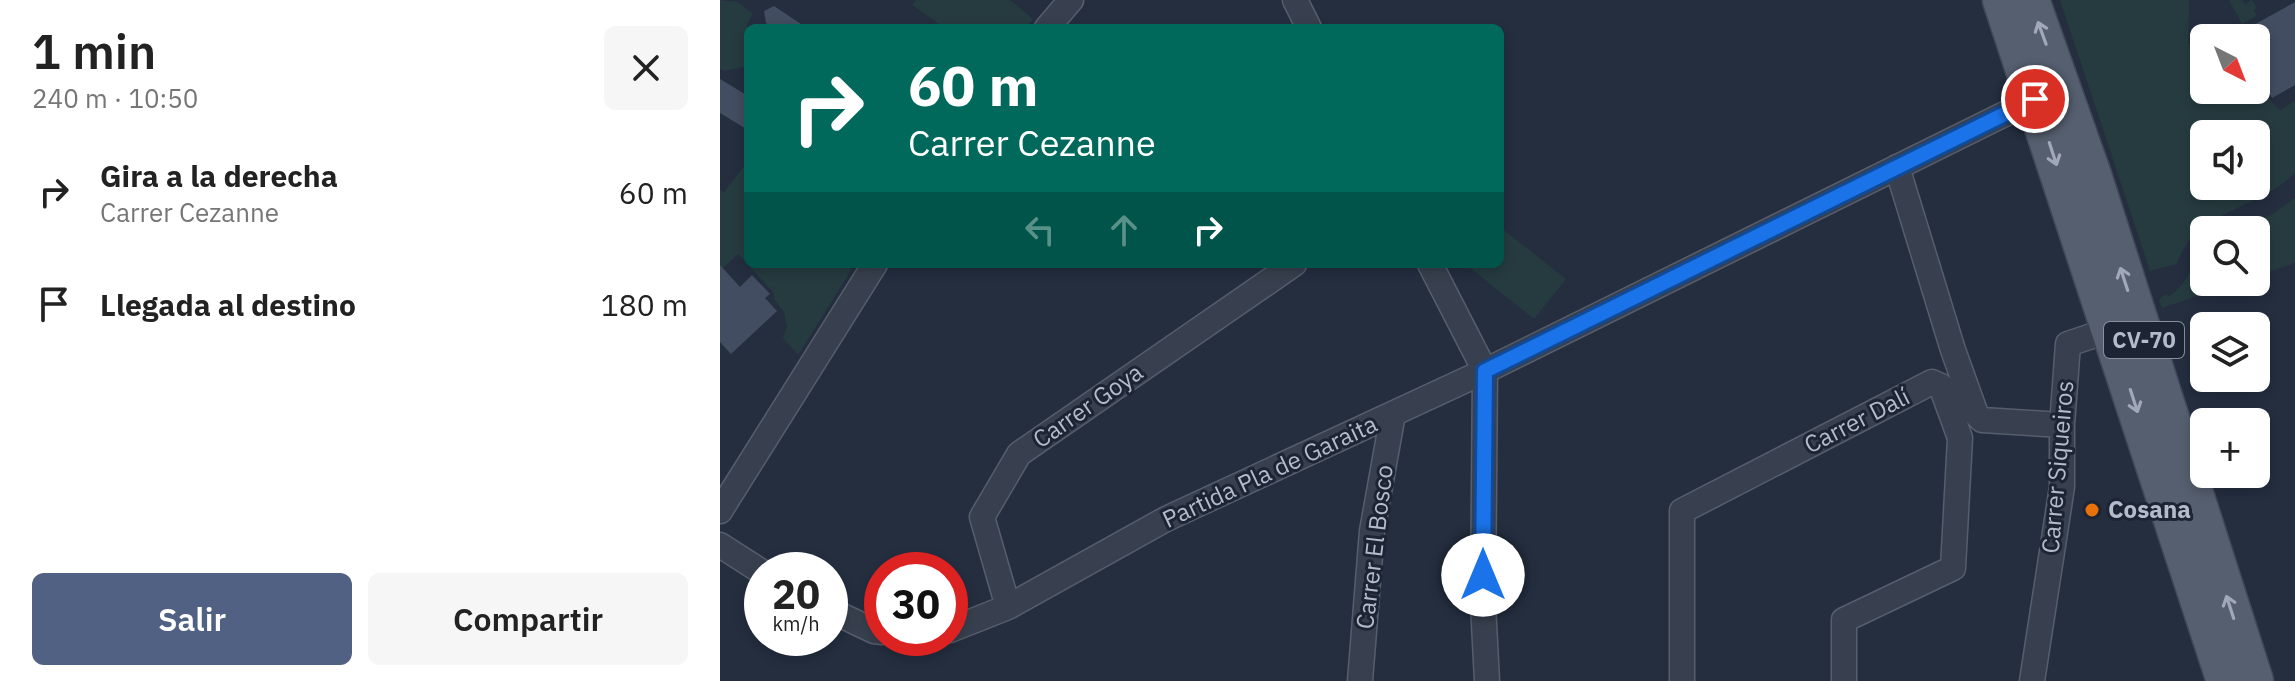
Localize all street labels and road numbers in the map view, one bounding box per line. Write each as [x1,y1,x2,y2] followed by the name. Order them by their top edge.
[2104,322,2184,358] road number: CV-70
[1026,355,1149,455] street label: Carrer Goya
[2034,379,2080,555] street label: Carrer Siqueiros
[1798,380,1915,460] street label: Carrer Dalí
[1157,407,1382,535] street label: Partida Pla de Garaita
[1348,463,1400,631] street label: Carrer El Bosco

